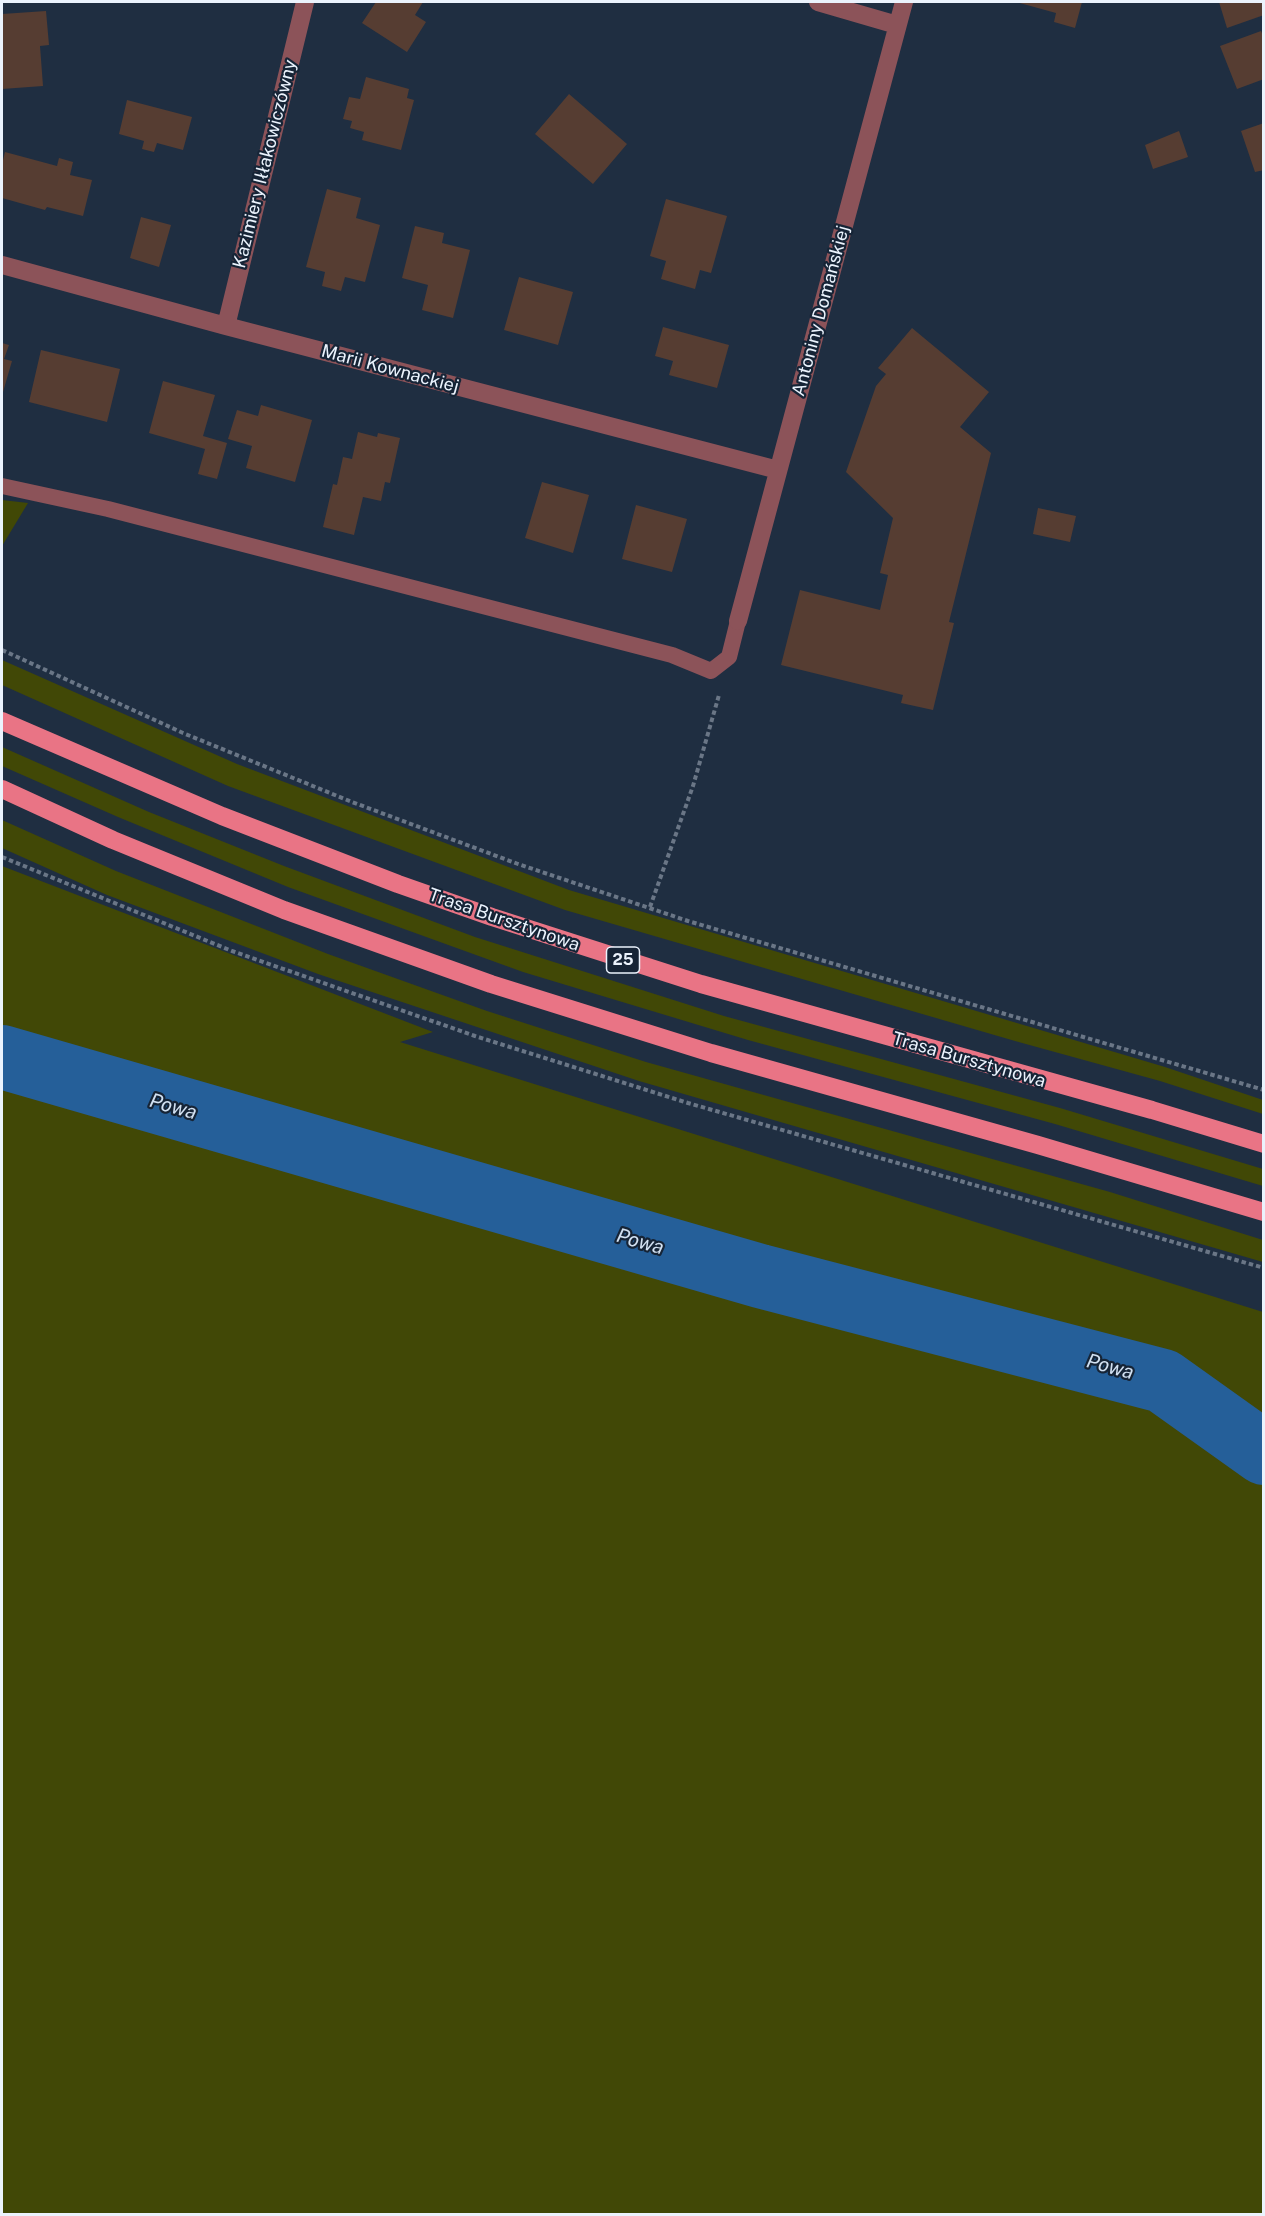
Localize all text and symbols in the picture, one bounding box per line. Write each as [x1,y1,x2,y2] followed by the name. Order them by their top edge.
[229,57,301,271] street label: Kazimiery Iłłakowiczówny
[788,223,854,399] street label: Antoniny Domańskiej
[319,340,461,398] street label: Marii Kownackiej
[426,884,582,956] street label: Trasa Bursztynowa
[606,947,640,973] road number: 25
[890,1028,1048,1092] street label: Trasa Bursztynowa
[147,1089,199,1125] water label: Powa
[614,1224,666,1260] water label: Powa
[1084,1349,1136,1385] water label: Powa

